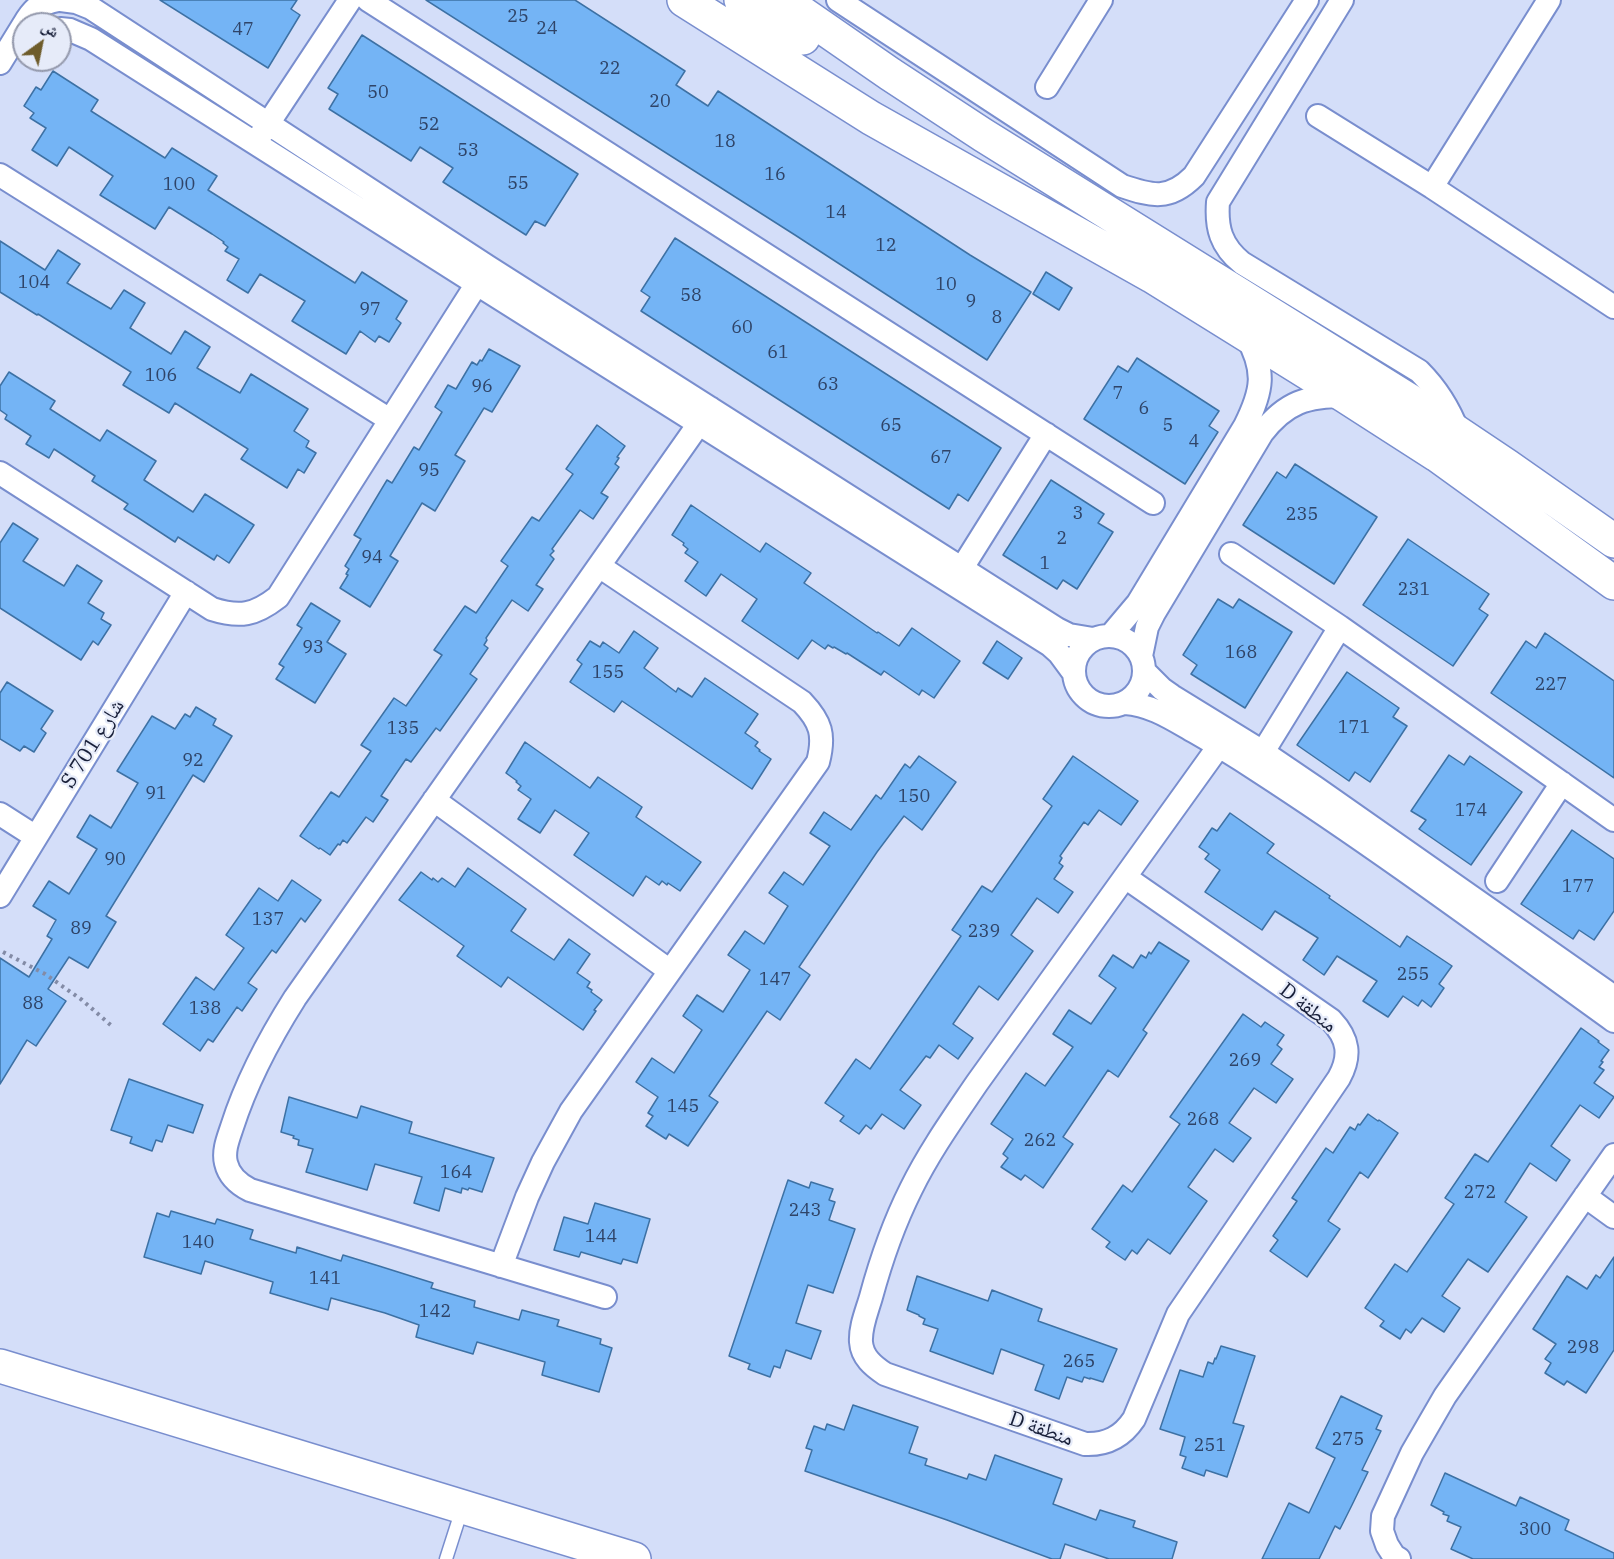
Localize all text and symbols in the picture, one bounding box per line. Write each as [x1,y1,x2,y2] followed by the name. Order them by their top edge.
[507,6,529,28] house number: 25
[12,12,72,72] north arrow
[38,16,63,42] text: ش
[536,18,558,40] house number: 24
[232,19,254,41] house number: 47
[599,58,621,80] house number: 22
[367,82,389,104] house number: 50
[649,91,671,113] house number: 20
[418,114,440,136] house number: 52
[714,131,736,153] house number: 18
[457,140,479,162] house number: 53
[764,164,786,186] house number: 16
[507,173,529,195] house number: 55
[163,174,195,196] house number: 100
[825,202,847,224] house number: 14
[875,235,897,257] house number: 12
[18,272,50,294] house number: 104
[935,274,957,296] house number: 10
[680,285,702,307] house number: 58
[966,291,976,313] house number: 9
[359,299,381,321] house number: 97
[992,307,1002,329] house number: 8
[731,317,753,339] house number: 60
[767,342,789,364] house number: 61
[145,365,177,387] house number: 106
[817,374,839,396] house number: 63
[471,376,493,398] house number: 96
[1113,383,1123,405] house number: 7
[1139,398,1149,420] house number: 6
[880,415,902,437] house number: 65
[1163,415,1173,437] house number: 5
[1189,431,1199,453] house number: 4
[930,447,952,469] house number: 67
[418,460,440,482] house number: 95
[1073,503,1083,525] house number: 3
[1286,504,1318,526] house number: 235
[1057,528,1067,550] house number: 2
[361,547,383,569] house number: 94
[1040,553,1050,575] house number: 1
[1398,579,1430,601] house number: 231
[302,637,324,659] house number: 93
[1225,642,1257,664] house number: 168
[592,662,624,684] house number: 155
[1535,674,1567,696] house number: 227
[56,695,130,793] street label: S 701 شارع
[1338,717,1370,739] house number: 171
[387,718,419,740] house number: 135
[182,750,204,772] house number: 92
[145,783,167,805] house number: 91
[898,786,930,808] house number: 150
[1455,800,1487,822] house number: 174
[104,849,126,871] house number: 90
[1562,876,1594,898] house number: 177
[252,909,284,931] house number: 137
[70,918,92,940] house number: 89
[968,921,1000,943] house number: 239
[1397,964,1429,986] house number: 255
[759,969,791,991] house number: 147
[1274,978,1342,1038] street label: D منطقة
[22,993,44,1015] house number: 88
[189,998,221,1020] house number: 138
[1229,1050,1261,1072] house number: 269
[667,1096,699,1118] house number: 145
[1187,1109,1219,1131] house number: 268
[1024,1130,1056,1152] house number: 262
[440,1162,472,1184] house number: 164
[1464,1182,1496,1204] house number: 272
[789,1200,821,1222] house number: 243
[585,1226,617,1248] house number: 144
[182,1232,214,1254] house number: 140
[309,1268,341,1290] house number: 141
[419,1301,451,1323] house number: 142
[1567,1337,1599,1359] house number: 298
[1063,1351,1095,1373] house number: 265
[1006,1406,1076,1452] street label: D منطقة
[1332,1429,1364,1451] house number: 275
[1194,1435,1226,1457] house number: 251
[1519,1519,1551,1541] house number: 300

